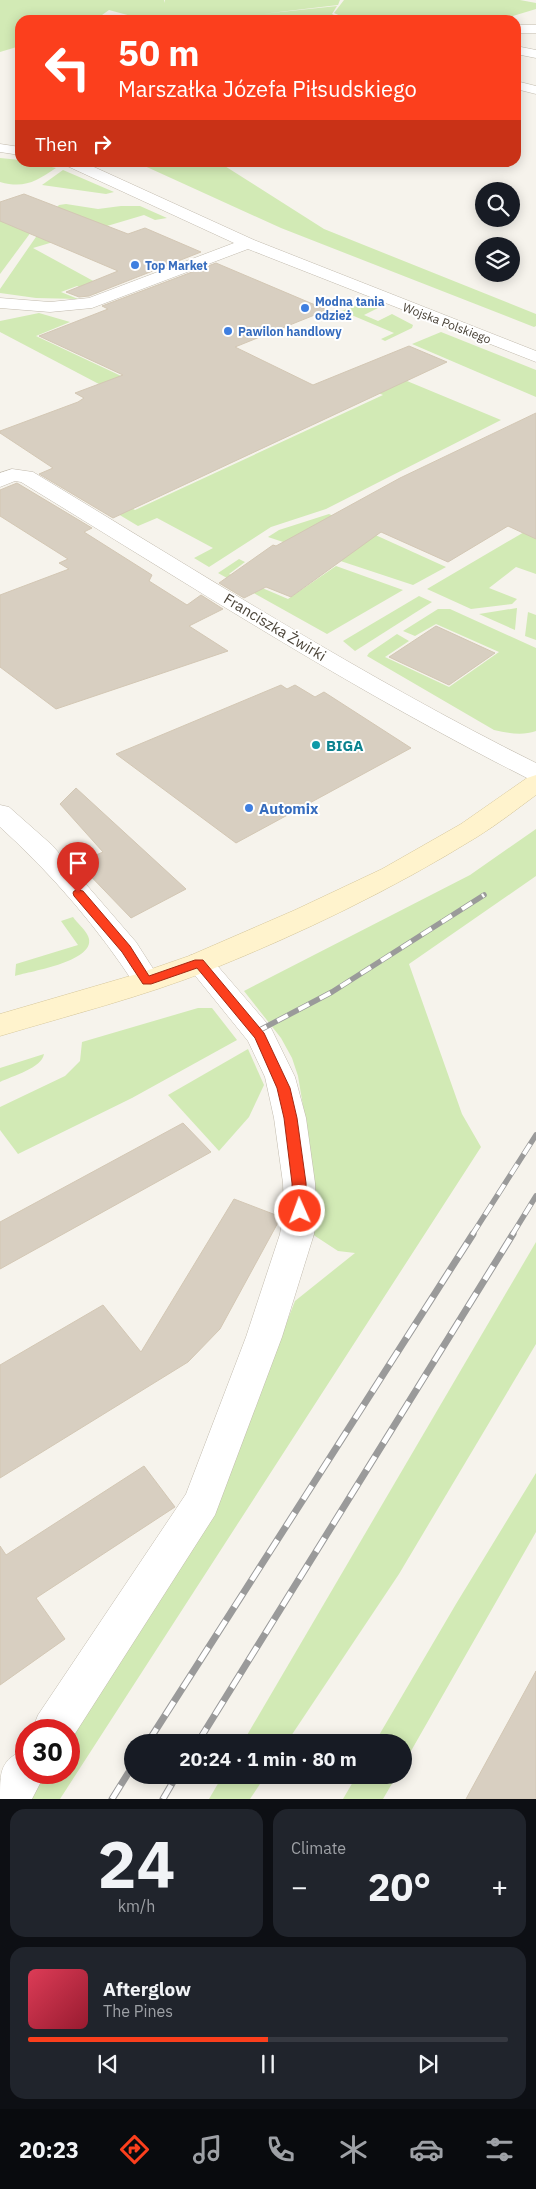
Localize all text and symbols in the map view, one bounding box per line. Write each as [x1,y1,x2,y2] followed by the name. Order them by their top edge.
[118,30,200,76] text: 50 m
[35,35,100,100] icon: left
[118,74,417,103] text: Marszałka Józefa Piłsudskiego
[88,130,116,158] icon: right
[35,132,78,156] text: Then
[475,182,520,282] map controls
[475,182,520,227] button: search
[475,237,520,282] button: layers
[145,258,208,273] place label: Top Market
[129,259,141,271] marker: Top Market
[315,294,385,323] place label: Modna tania odzież
[401,299,494,347] street label: Wojska Polskiego
[299,302,311,314] marker: Modna tania odzież
[238,324,342,339] place label: Pawilon handlowy
[222,325,234,337] marker: Pawilon handlowy
[220,589,330,665] street label: Franciszka Żwirki
[326,736,364,755] place label: BIGA
[310,739,322,751] marker: BIGA
[259,799,319,818] place label: Automix
[243,802,255,814] marker: Automix
[57,842,99,893] pin
[64,849,92,877] icon: arrive
[273,1184,325,1236] position arrow
[15,1719,80,1784] speed limit sign: 30
[179,1747,357,1771] text: 20:24 · 1 min · 80 m
[97,1821,176,1906] text: 24
[291,1838,346,1858] text: Climate
[368,1862,431,1911] text: 20°
[291,1868,308,1905] text: −
[491,1868,508,1905] text: +
[118,1896,155,1916] text: km/h
[103,1977,191,2001] text: Afterglow
[103,2001,173,2021] text: The Pines
[94,2050,122,2078] icon: previous
[254,2050,282,2078] icon: pause
[414,2050,442,2078] icon: next
[117,2132,152,2167] icon: directions
[190,2132,225,2167] icon: music
[263,2132,298,2167] icon: phone
[336,2132,371,2167] icon: climate
[409,2132,444,2167] icon: car
[482,2132,517,2167] icon: filters
[19,2135,79,2164] text: 20:23

